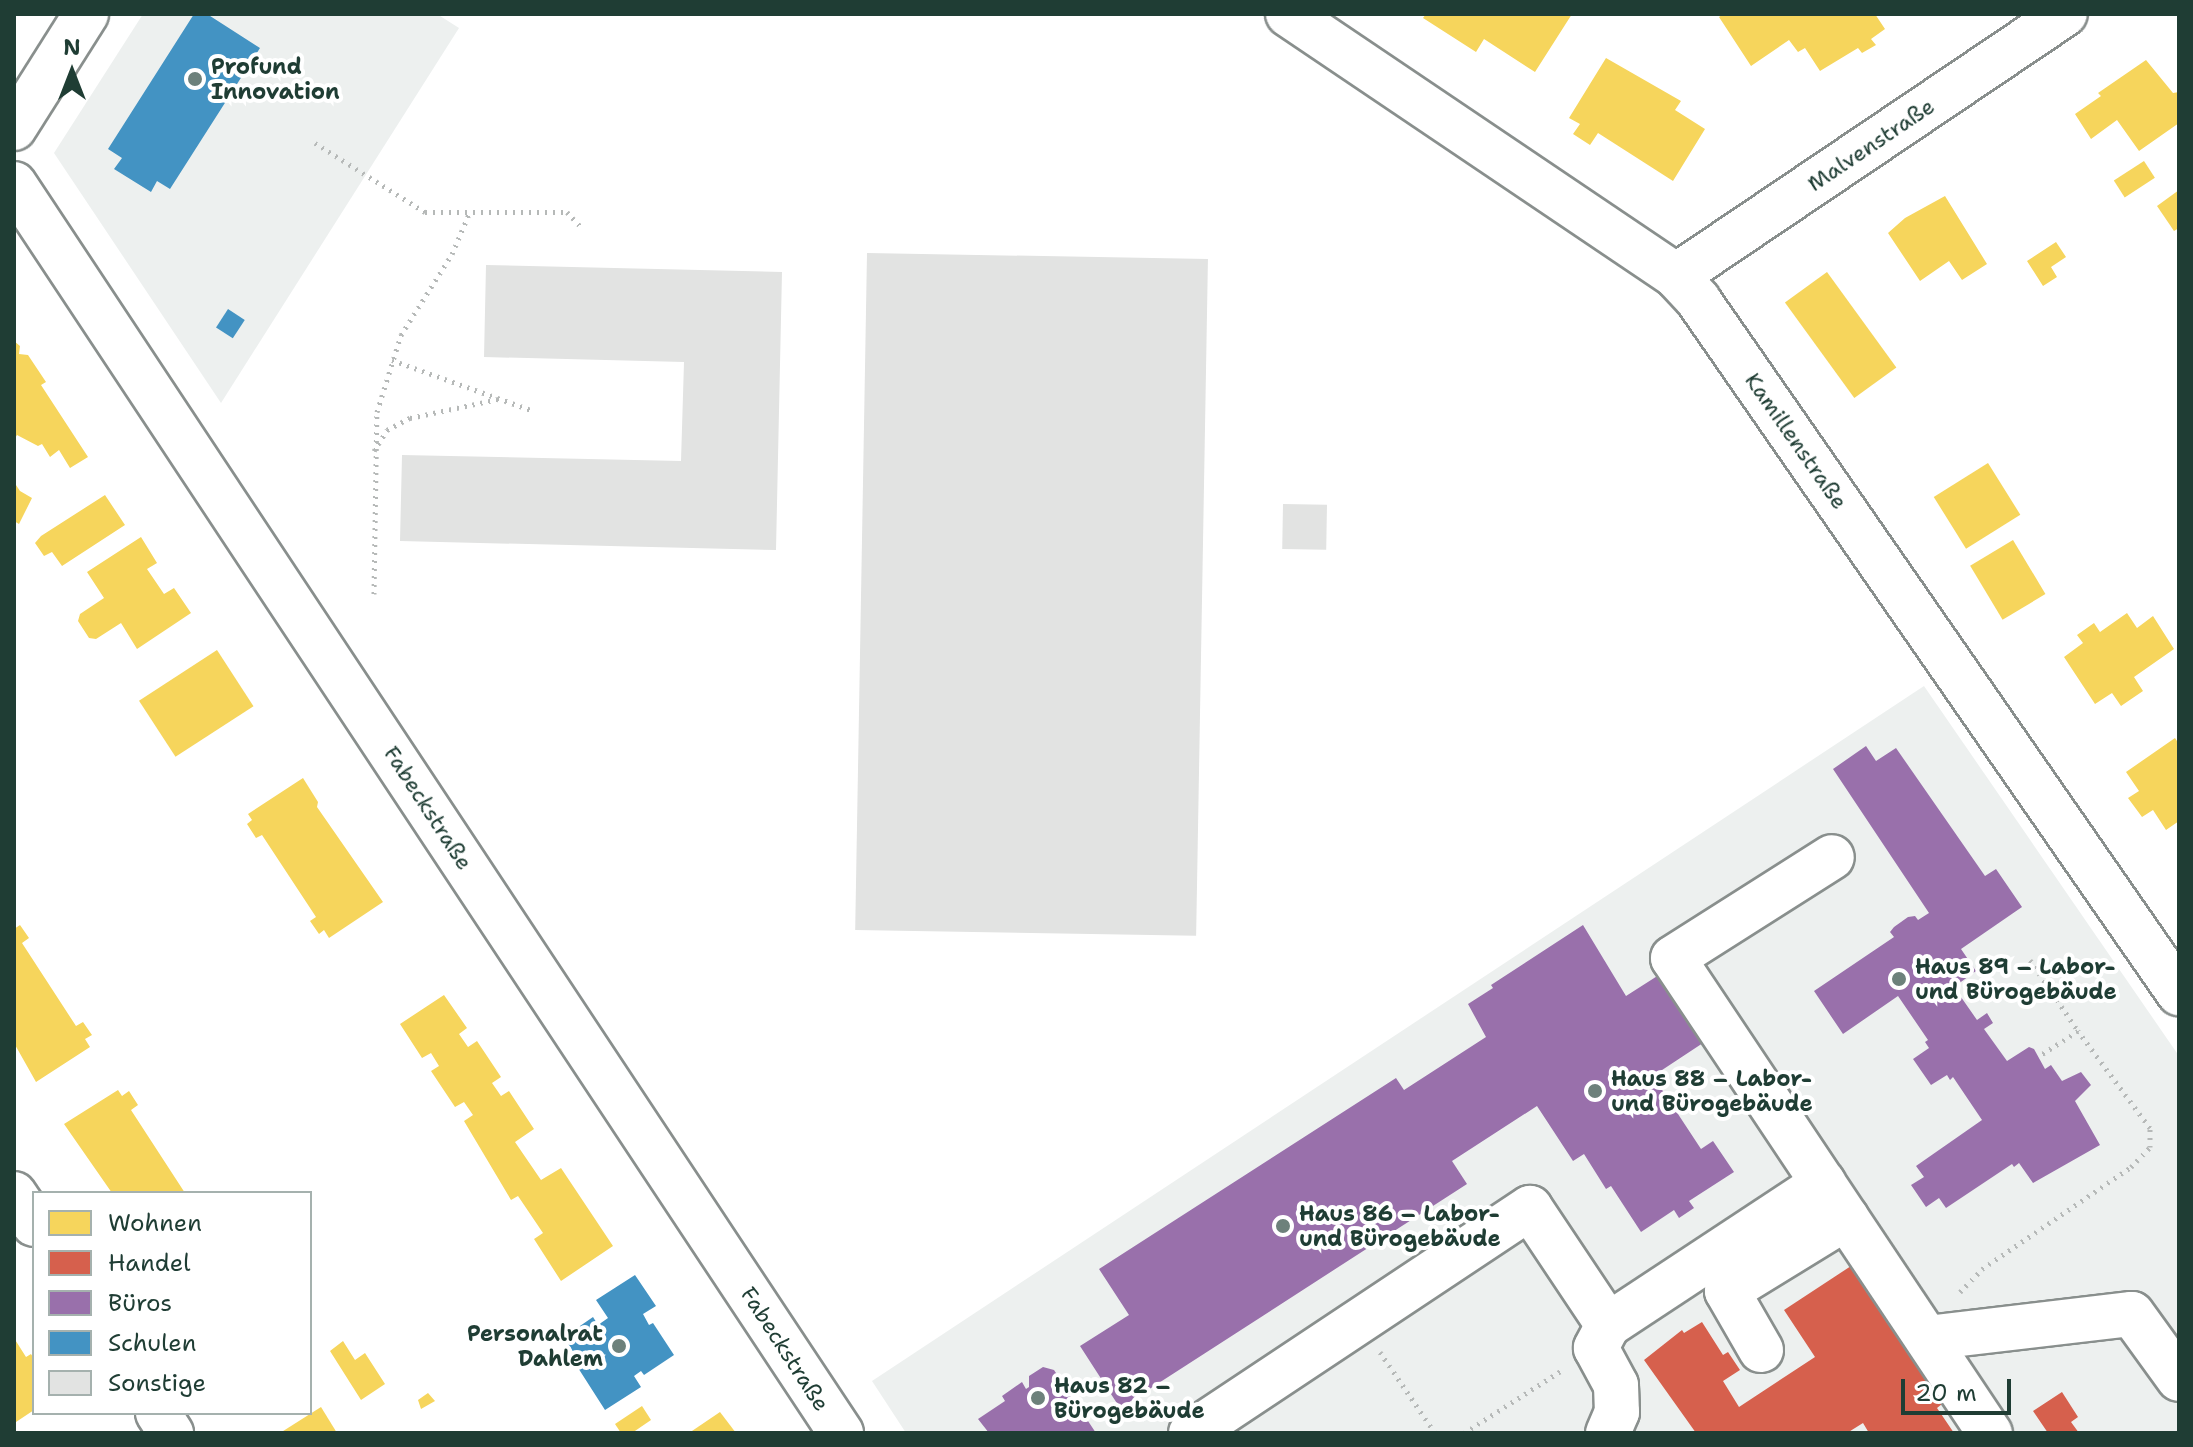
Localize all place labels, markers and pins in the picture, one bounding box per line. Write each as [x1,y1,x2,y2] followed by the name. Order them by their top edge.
[211,53,340,104] place label: Profund Innovation
[186,70,204,88] marker: Profund Innovation
[1915,953,2117,1004] place label: Haus 89 – Labor- und Bürogebäude
[1890,970,1908,988] marker: Haus 89 – Labor- und Bürogebäude
[1611,1065,1813,1116] place label: Haus 88 – Labor- und Bürogebäude
[1586,1082,1604,1100] marker: Haus 88 – Labor- und Bürogebäude
[1299,1200,1501,1252] place label: Haus 86 – Labor- und Bürogebäude
[1274,1217,1292,1235] marker: Haus 86 – Labor- und Bürogebäude
[467,1320,603,1372] place label: Personalrat Dahlem
[610,1337,628,1355] marker: Personalrat Dahlem
[1054,1372,1205,1424] place label: Haus 82 – Bürogebäude
[1029,1389,1047,1407] marker: Haus 82 – Bürogebäude

